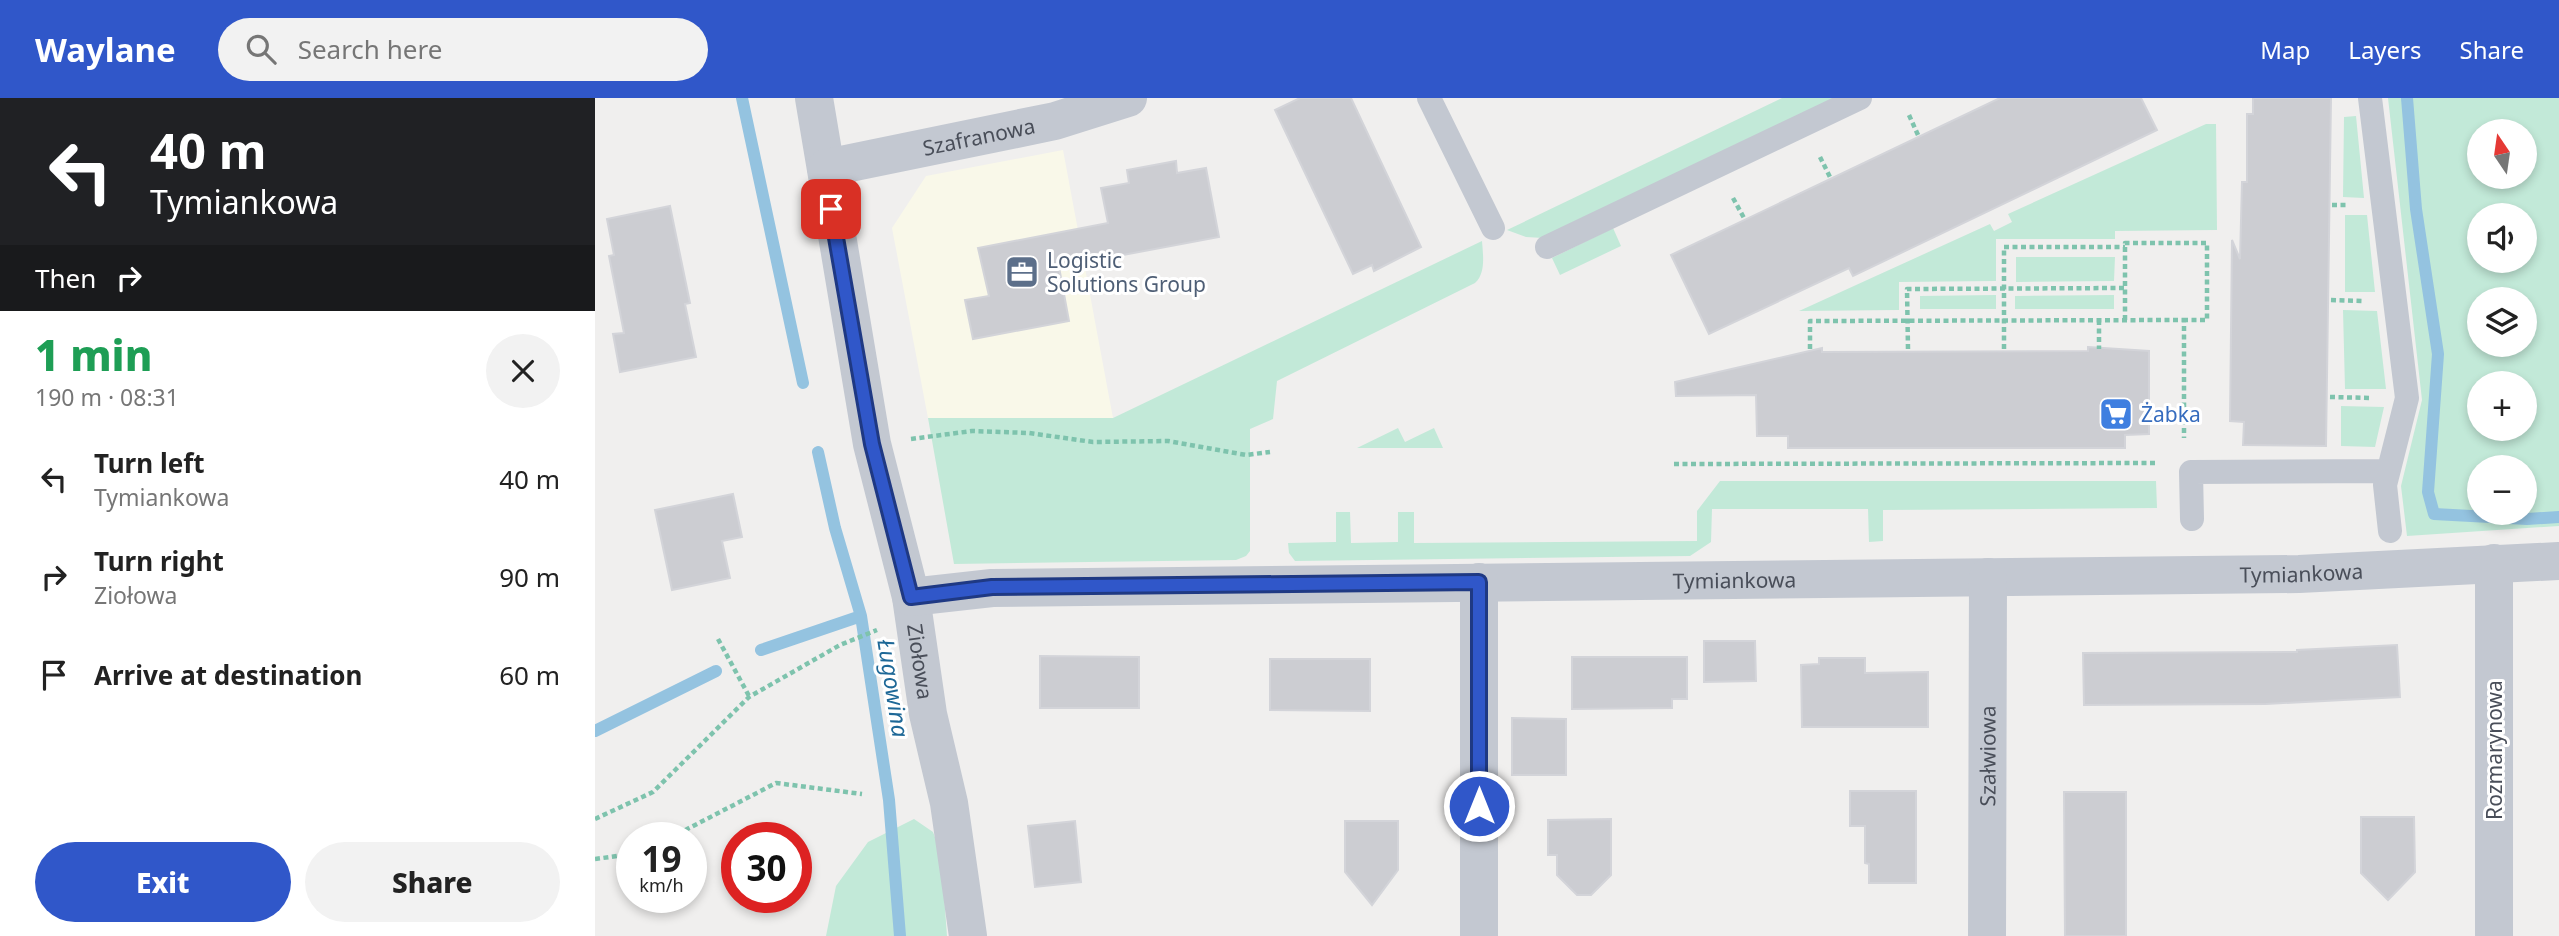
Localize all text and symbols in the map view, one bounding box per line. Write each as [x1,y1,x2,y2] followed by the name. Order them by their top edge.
[218,18,708,81] search box
[35,27,176,72] text: Waylane
[242,30,280,68] icon: search
[298,31,442,67] text: Search here
[2260,33,2310,66] text: Map
[2348,33,2422,66] text: Layers
[2460,33,2524,66] text: Share
[920,111,1037,162] street label: Szafranowa
[150,117,267,183] text: 40 m
[2467,119,2537,189] north arrow
[2467,119,2537,525] map controls
[35,126,126,217] icon: left
[801,179,861,239] pin
[150,180,338,223] text: Tymiankowa
[812,190,850,228] icon: arrive
[2467,203,2537,273] button: sound
[1047,246,1206,298] place label: Logistic Solutions Group
[1003,253,1041,291] office icon: Logistic Solutions Group
[110,259,148,297] icon: right
[35,260,96,296] text: Then
[2467,287,2537,357] button: layers
[35,326,152,383] text: 1 min
[486,334,560,408] button: close
[2467,371,2537,441] button: +
[35,381,179,413] text: 190 m · 08:31
[2097,395,2135,433] supermarket icon: Żabka
[2141,400,2201,428] place label: Żabka
[94,445,205,481] text: Turn left
[2467,455,2537,525] button: −
[35,460,73,498] icon: left
[499,461,560,497] text: 40 m
[94,481,229,513] text: Tymiankowa
[94,543,224,579] text: Turn right
[2239,557,2364,589] street label: Tymiankowa
[35,558,73,596] icon: right
[499,559,560,595] text: 90 m
[1673,565,1796,595] street label: Tymiankowa
[94,579,177,611] text: Ziołowa
[901,622,940,701] street label: Ziołowa
[870,637,918,739] water label: Ługowina
[35,656,73,694] icon: arrive
[94,657,363,693] text: Arrive at destination
[499,657,560,693] text: 60 m
[2480,680,2508,820] street label: Rozmarynowa
[1973,705,2002,807] street label: Szałwiowa
[1442,769,1516,843] position arrow
[721,822,812,913] speed limit sign: 30
[641,835,682,882] text: 19
[35,842,291,922] button: Exit
[305,842,560,922] button: Share
[639,873,684,897] text: km/h

